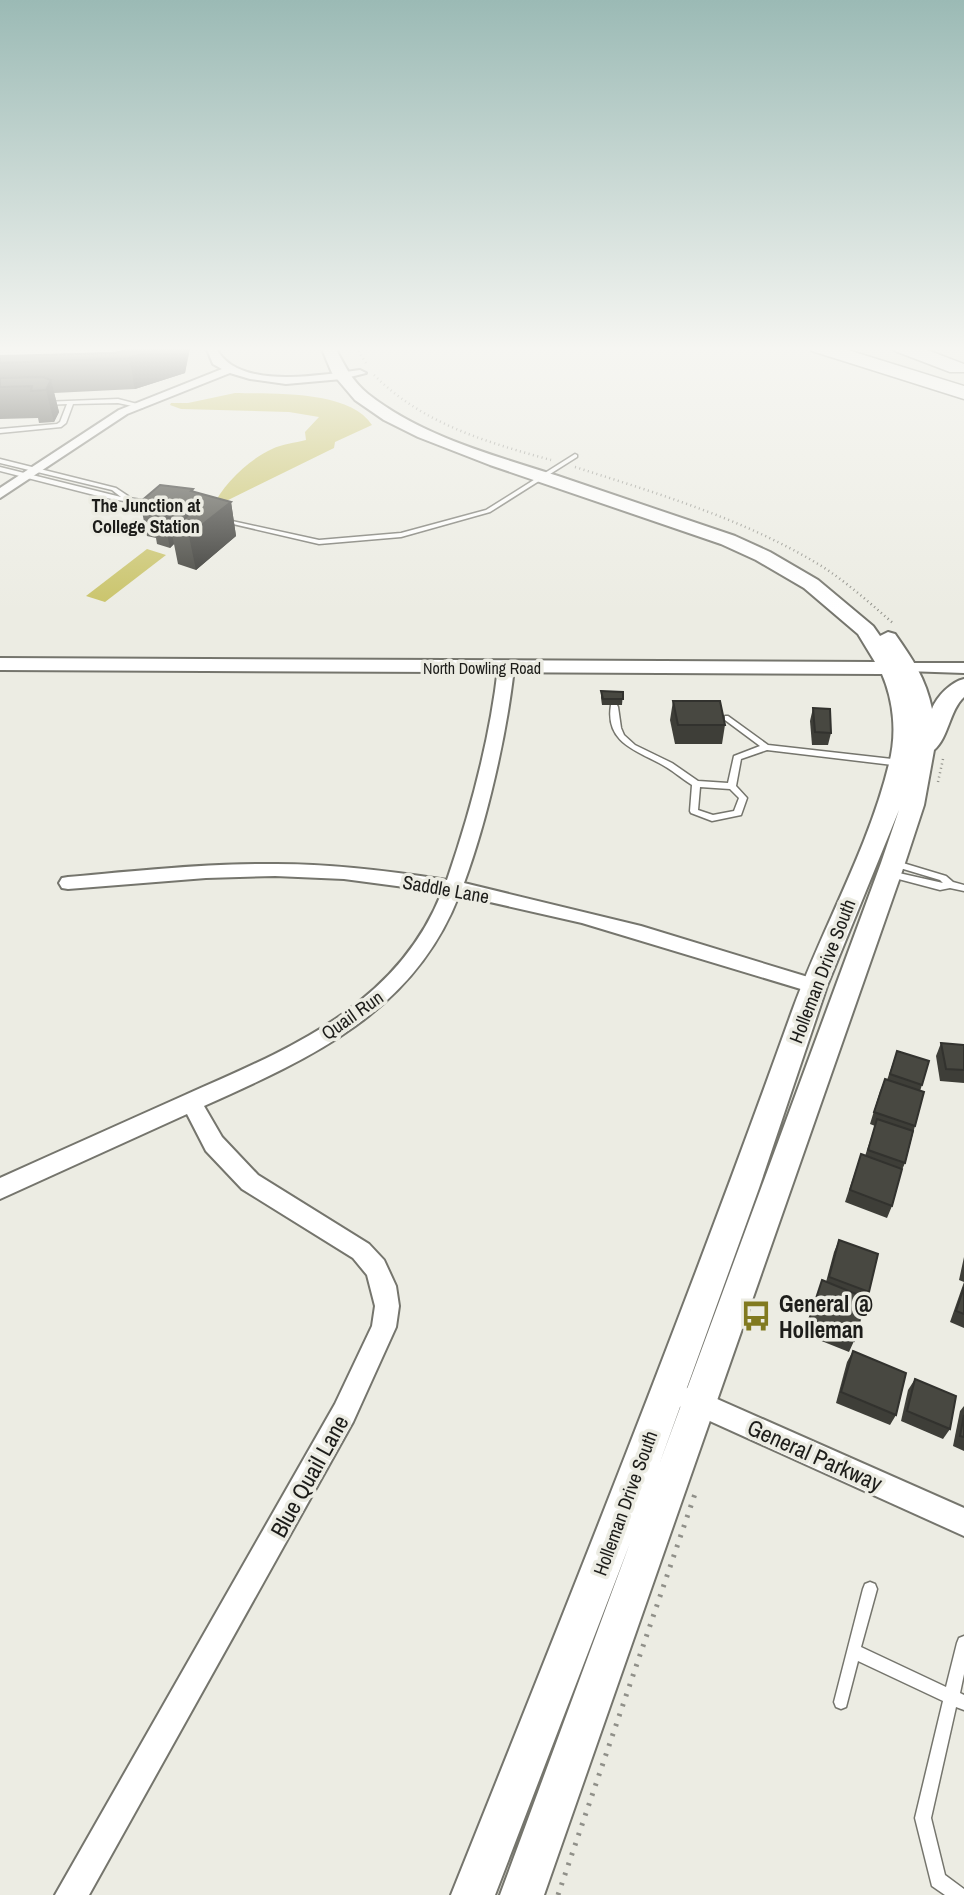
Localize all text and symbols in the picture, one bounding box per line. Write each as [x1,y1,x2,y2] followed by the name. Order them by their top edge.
[91,493,201,539] district label: The Junction at College Station
[423,657,541,679] street label: North Dowling Road
[401,869,491,909] street label: Saddle Lane
[783,895,861,1047] street label: Holleman Drive South
[316,984,388,1046] street label: Quail Run
[779,1288,873,1345] place label: General @ Holleman
[739,1299,773,1333] bus stop icon: General @ Holleman
[263,1409,355,1543] street label: Blue Quail Lane
[743,1411,888,1499] street label: General Parkway
[587,1427,663,1579] street label: Holleman Drive South

